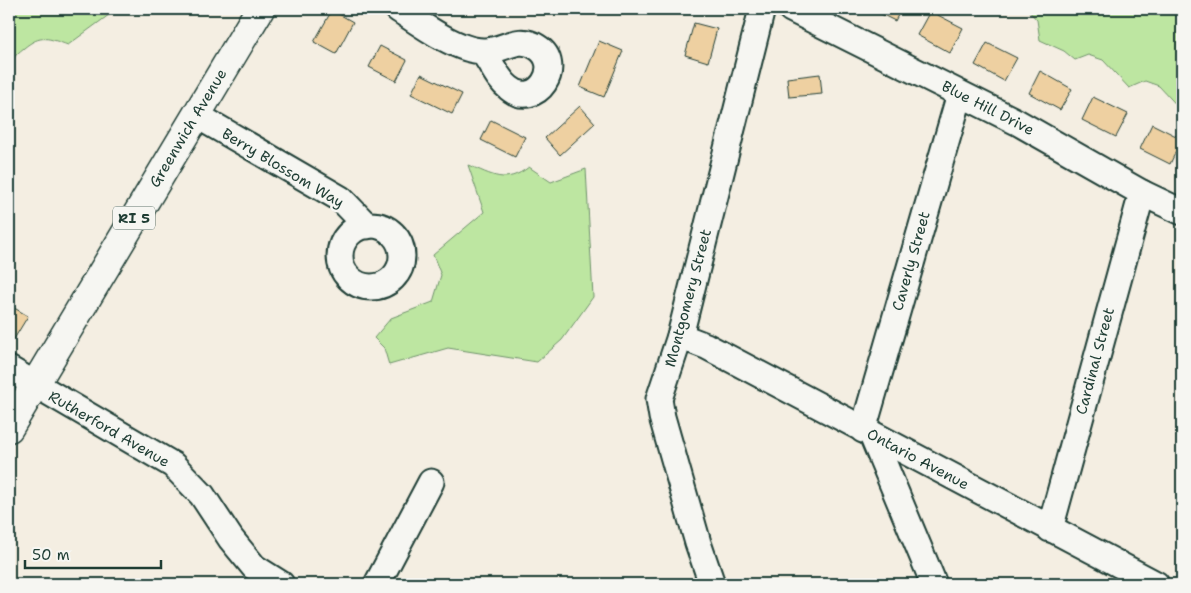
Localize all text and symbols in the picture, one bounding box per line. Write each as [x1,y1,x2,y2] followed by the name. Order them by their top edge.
[145,65,231,191] street label: Greenwich Avenue
[938,76,1038,140] street label: Blue Hill Drive
[218,124,348,212] street label: Berry Blossom Way
[113,207,155,230] road number: RI 5
[887,209,935,313] street label: Caverly Street
[660,227,716,369] street label: Montgomery Street
[1071,305,1119,417] street label: Cardinal Street
[45,386,173,472] street label: Rutherford Avenue
[864,424,972,494] street label: Ontario Avenue
[25,538,161,570] scale bar
[32,545,70,565] text: 50 m

